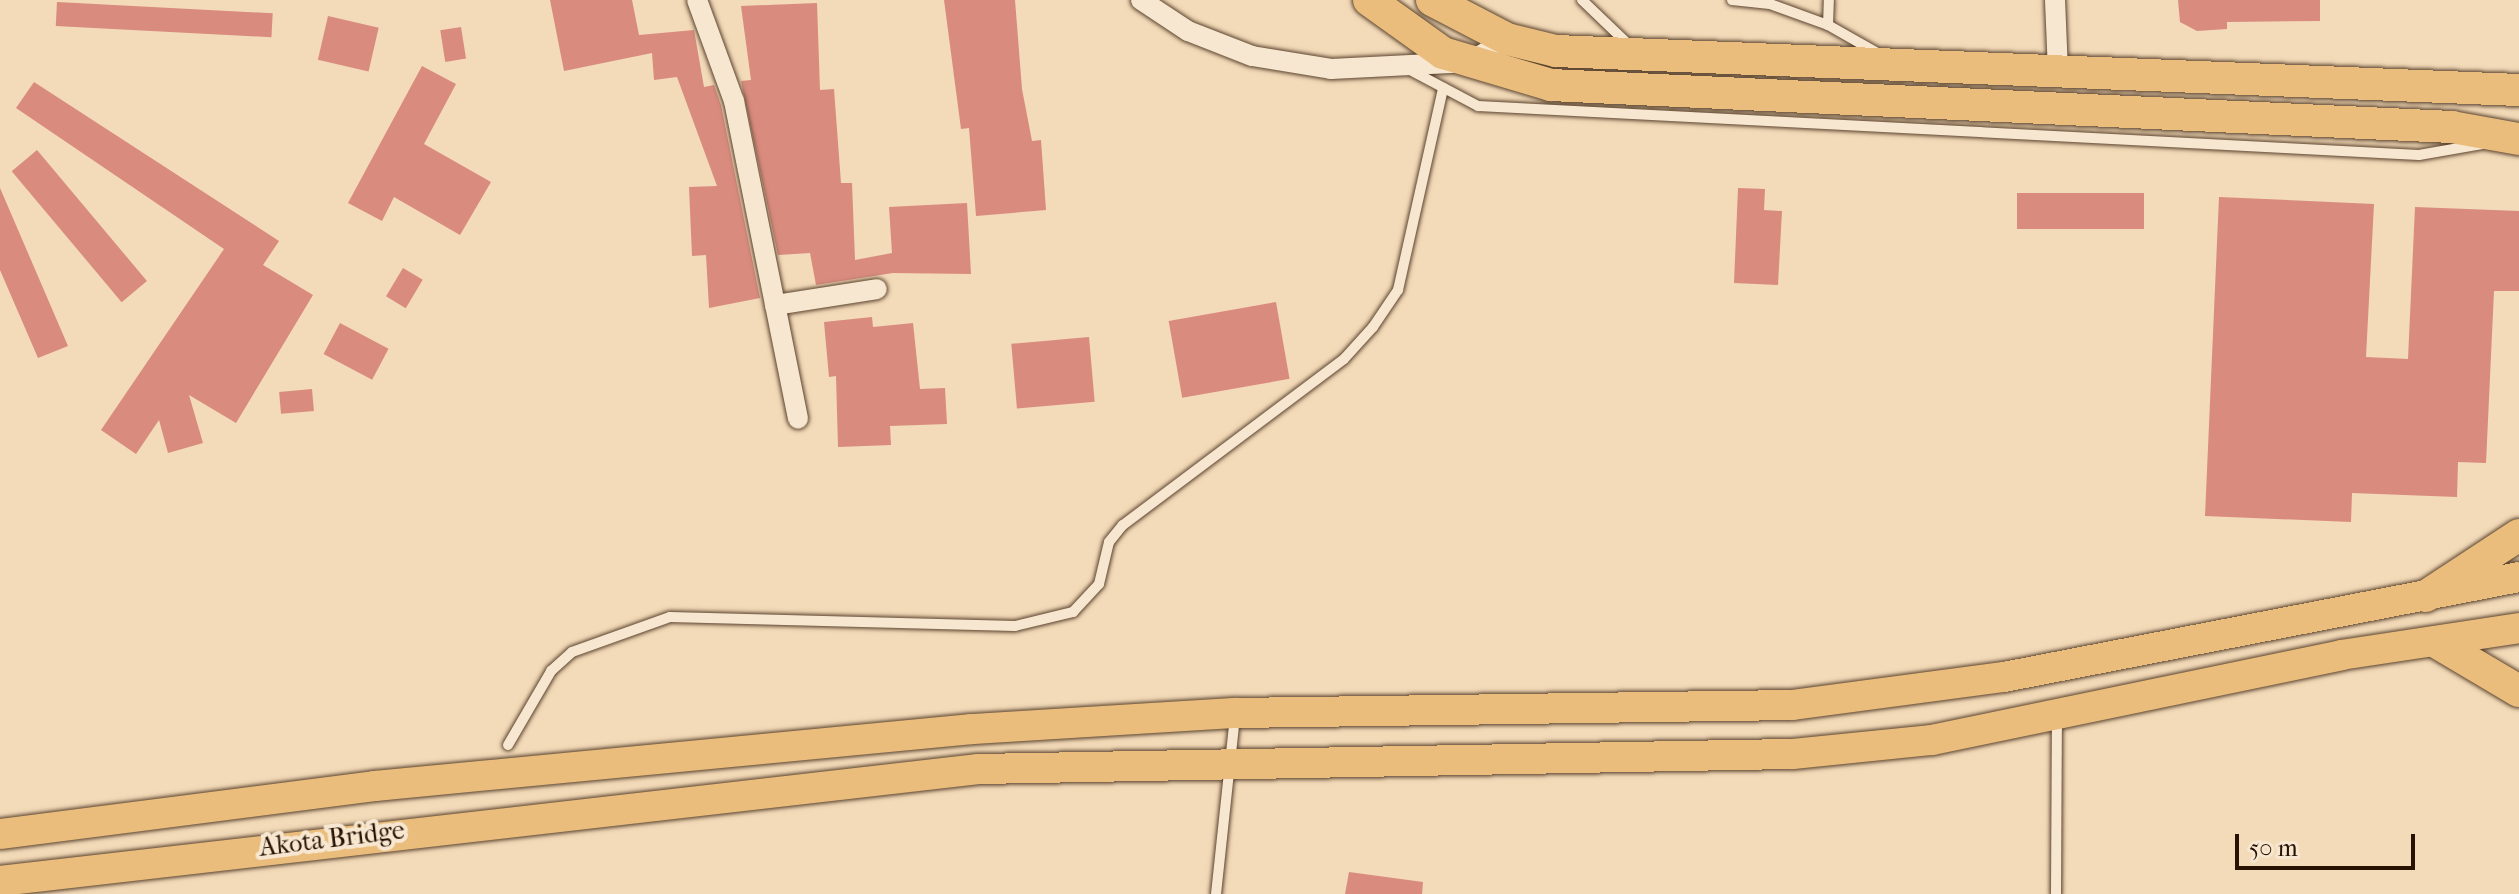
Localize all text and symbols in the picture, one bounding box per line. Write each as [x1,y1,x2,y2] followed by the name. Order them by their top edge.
[258,815,406,863] street label: Akota Bridge
[2239,818,2419,868] scale bar
[2249,834,2298,862] text: 50 m

